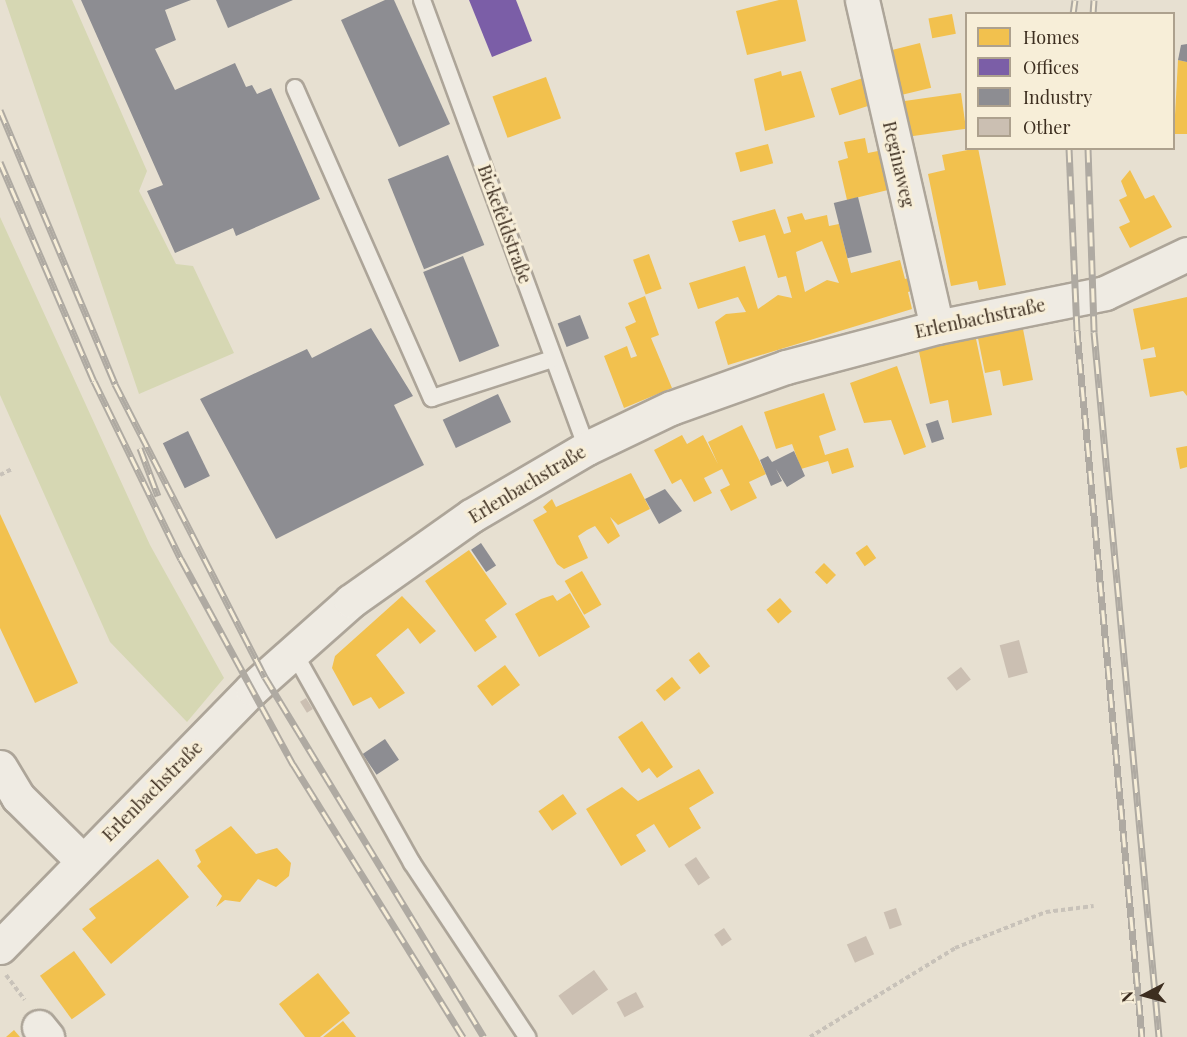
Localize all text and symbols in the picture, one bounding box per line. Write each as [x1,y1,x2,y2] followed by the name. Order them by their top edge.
[965,12,1175,150] legend
[1023,25,1079,49] text: Homes
[1023,55,1079,79] text: Offices
[1023,85,1092,109] text: Industry
[1023,115,1070,139] text: Other
[879,119,919,209] street label: Reginaweg
[473,162,537,286] street label: Bickefeldstraße
[913,294,1047,342] street label: Erlenbachstraße
[464,441,590,527] street label: Erlenbachstraße
[97,736,207,846] street label: Erlenbachstraße
[1115,965,1175,1025] north arrow
[1116,990,1138,1004] text: N

